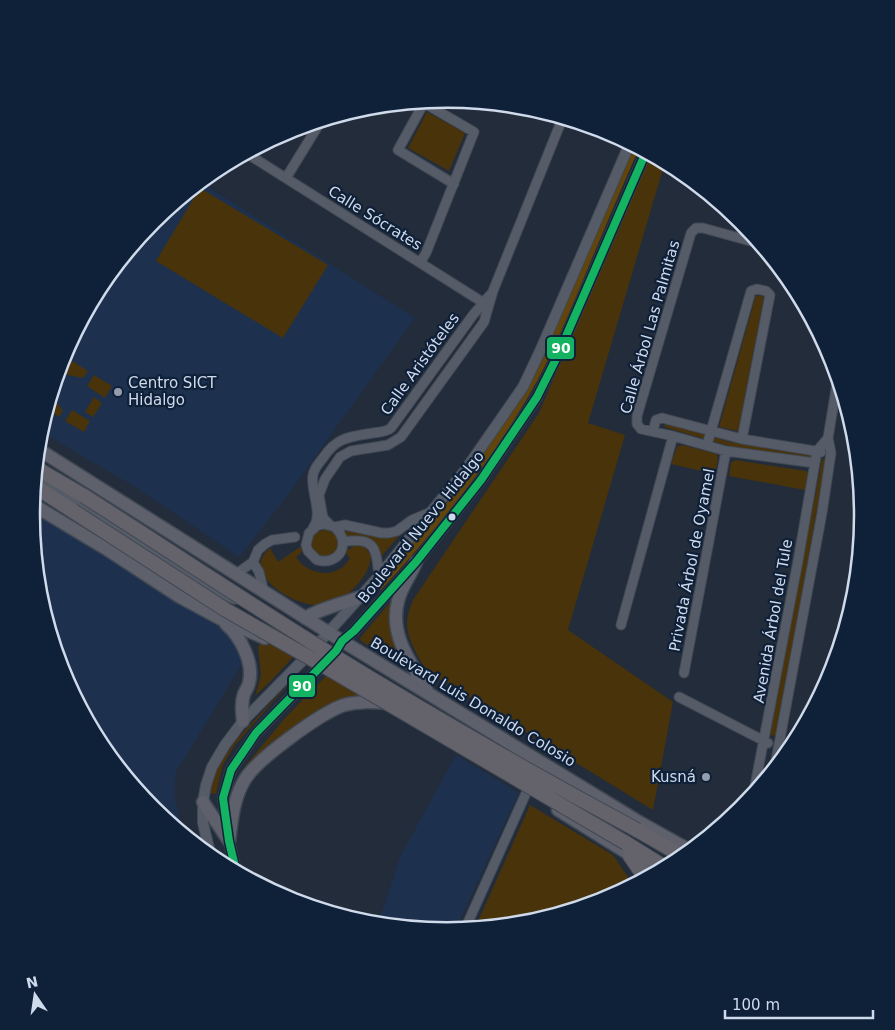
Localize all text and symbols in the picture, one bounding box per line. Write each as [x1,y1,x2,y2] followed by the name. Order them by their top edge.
[325,182,425,254] street label: Calle Sócrates
[616,238,683,416] street label: Calle Árbol Las Palmitas
[377,309,463,419] street label: Calle Aristóteles
[546,336,575,360] line badge: 90
[551,340,571,356] text: 90
[128,374,217,409] place label: Centro SICT Hidalgo
[112,386,124,398] marker: Centro SICT Hidalgo
[354,447,488,607] street label: Boulevard Nuevo Hidalgo
[664,467,719,653] street label: Privada Árbol de Oyamel
[447,512,457,522] unlabelled marker
[749,537,796,704] street label: Avenida Árbol del Tule
[367,633,579,771] street label: Boulevard Luis Donaldo Colosio
[288,674,316,698] line badge: 90
[292,678,312,694] text: 90
[651,768,696,786] place label: Kusná
[700,771,712,783] marker: Kusná
[10,970,60,1020] north arrow
[25,973,40,991] text: N
[725,988,872,1020] scale bar
[732,996,780,1014] text: 100 m

